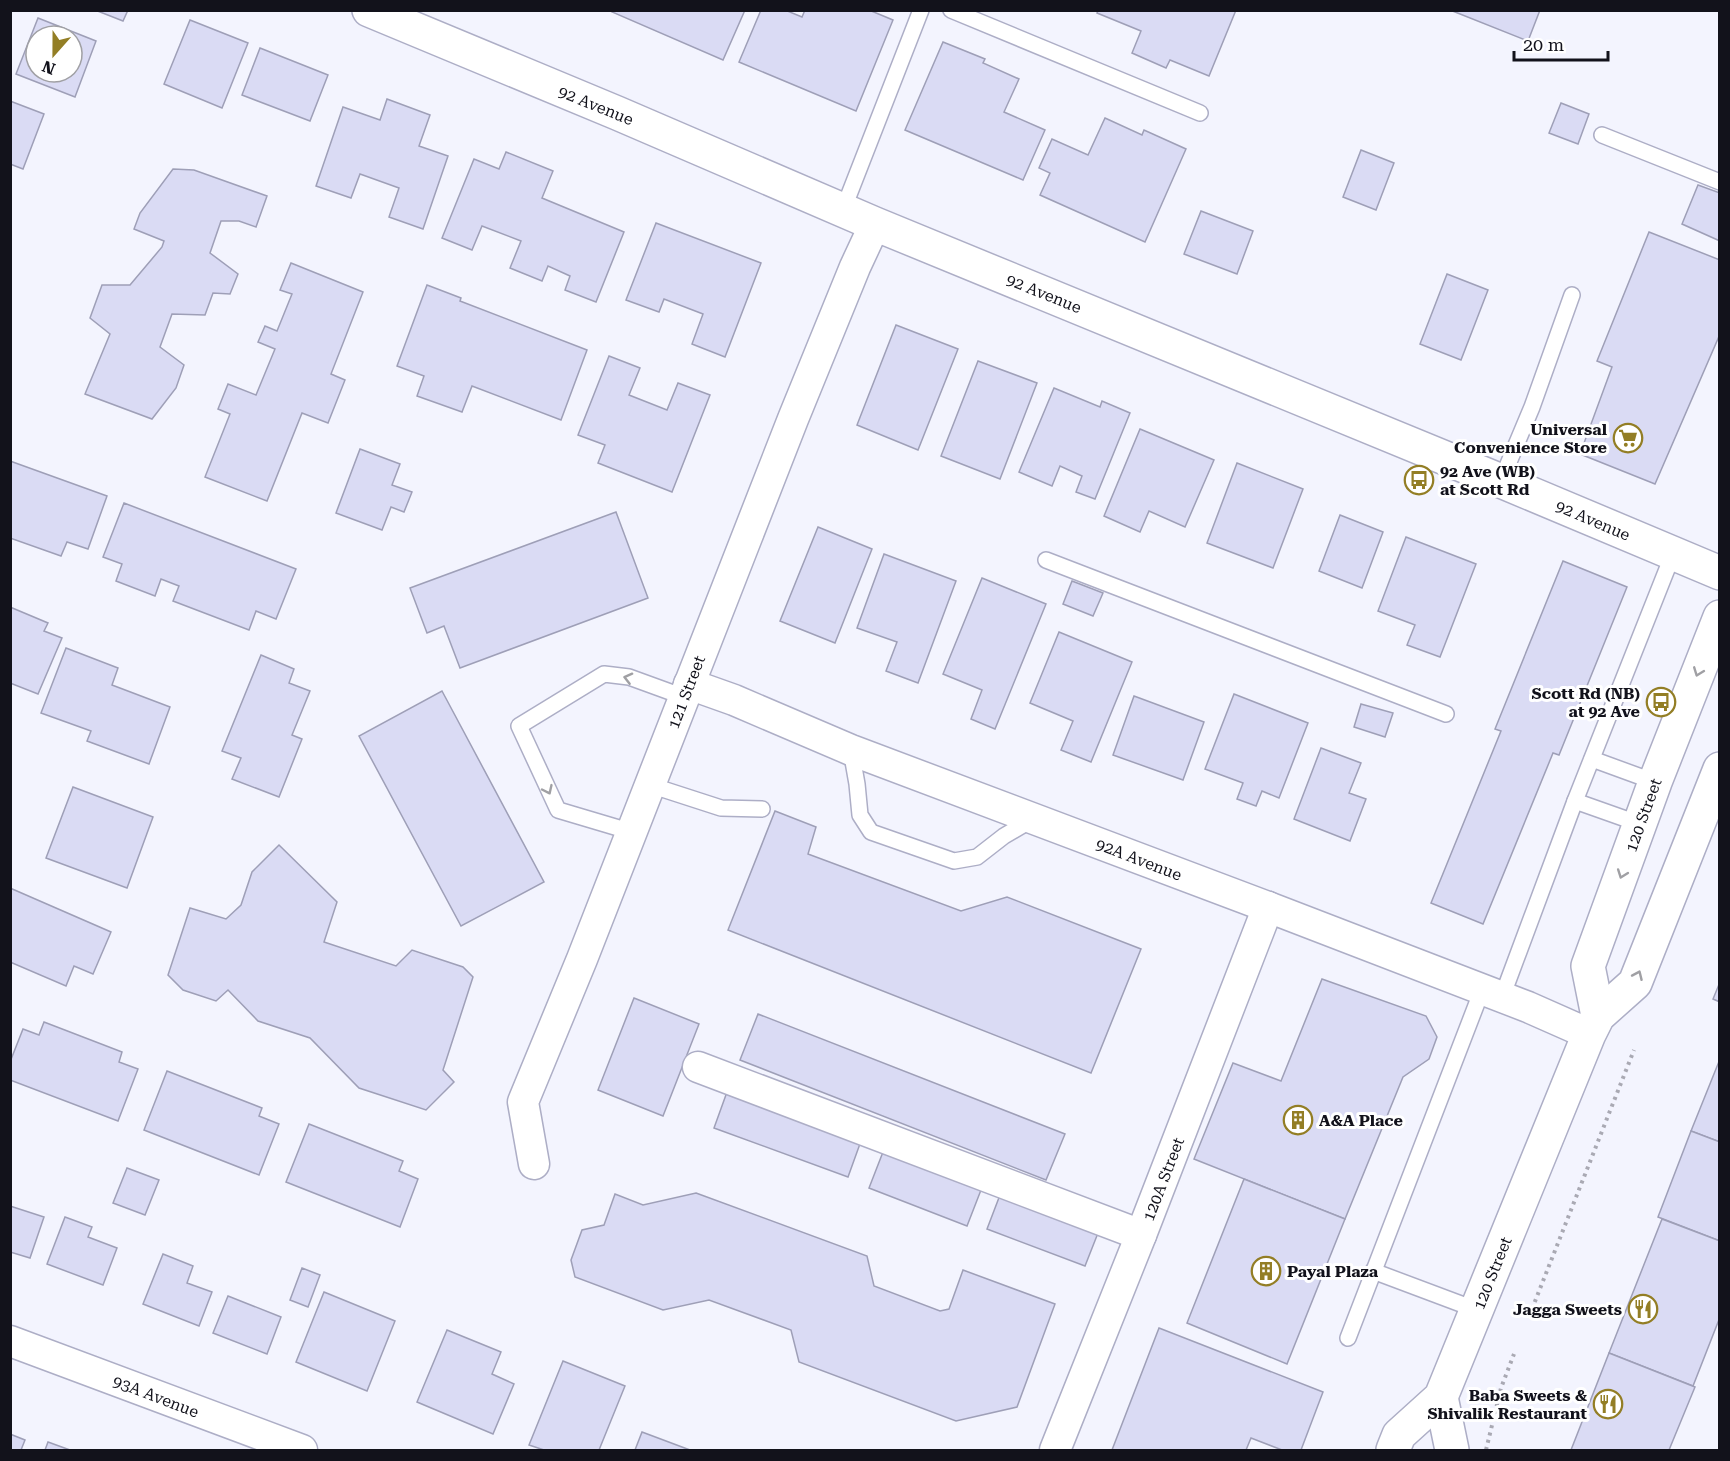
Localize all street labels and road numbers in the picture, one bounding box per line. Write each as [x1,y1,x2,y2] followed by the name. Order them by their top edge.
[555,82,636,129] street label: 92 Avenue
[1003,270,1084,317] street label: 92 Avenue
[1553,496,1633,545] street label: 92 Avenue
[664,653,709,731] street label: 121 Street
[1621,776,1666,855] street label: 120 Street
[1093,834,1185,885] street label: 92A Avenue
[1139,1135,1188,1224] street label: 120A Street
[1469,1234,1516,1312] street label: 120 Street
[110,1371,202,1422] street label: 93A Avenue

